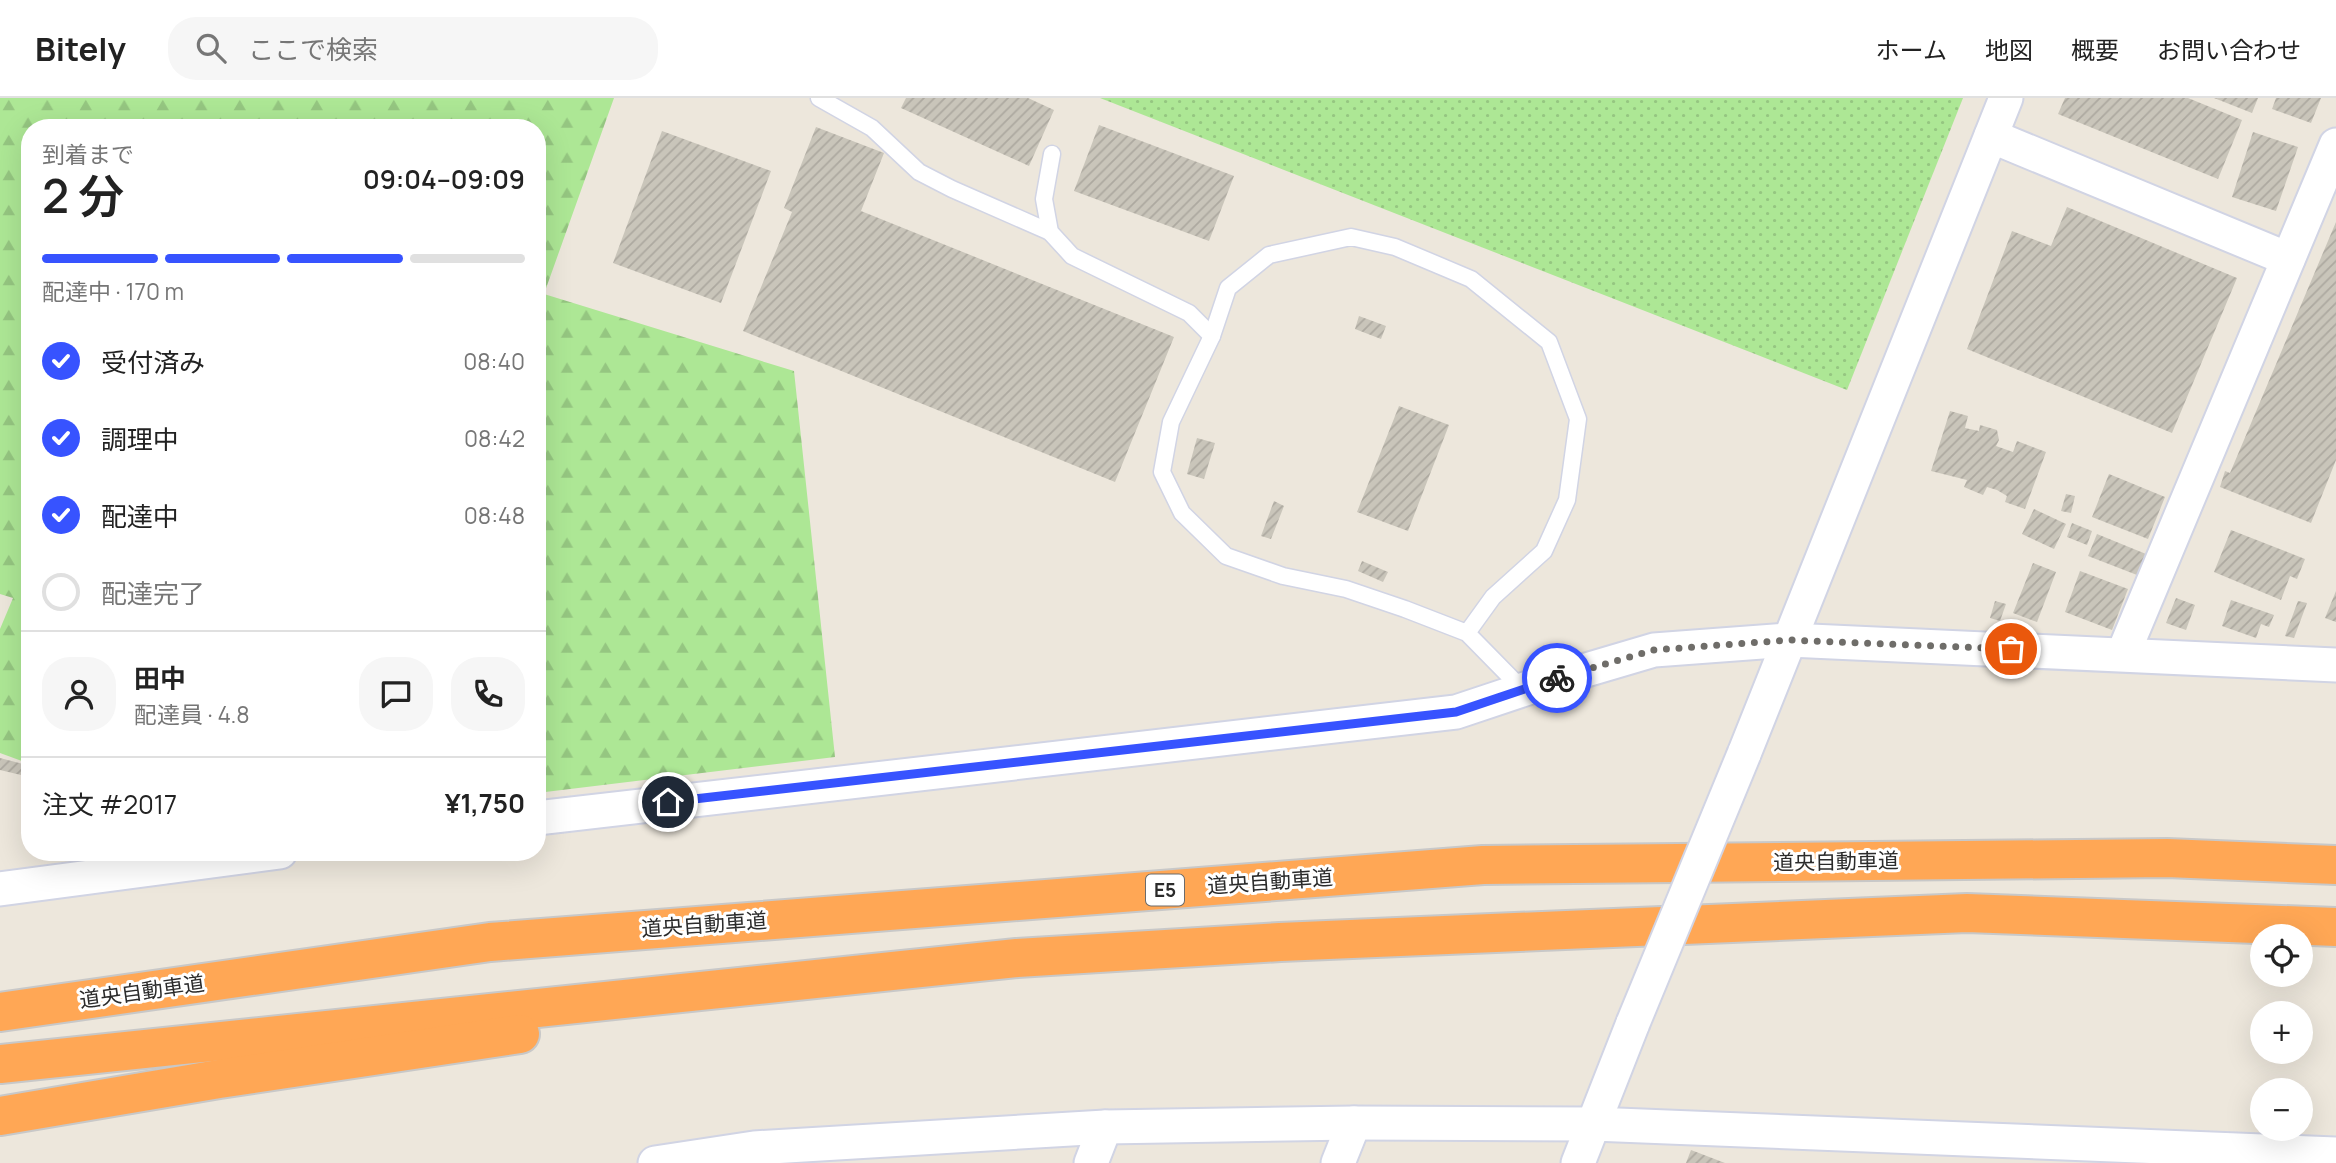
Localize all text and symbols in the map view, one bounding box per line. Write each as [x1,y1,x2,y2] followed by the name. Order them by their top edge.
[168,17,658,80] search box
[35,26,126,71] text: Bitely
[192,29,230,67] icon: search
[248,31,378,67] text: ここで検索
[1876,33,1947,66] text: ホーム
[1985,33,2033,66] text: 地図
[2071,33,2119,66] text: 概要
[2157,33,2301,66] text: お問い合わせ
[42,138,134,170] text: 到着まで
[363,161,525,197] text: 09:04–09:09
[42,164,124,227] text: 2 分
[42,275,184,307] text: 配達中 · 170 m
[42,342,80,380] icon: check
[101,344,205,380] text: 受付済み
[463,345,525,377] text: 08:40
[42,419,80,457] icon: check
[101,421,179,457] text: 調理中
[464,422,525,454] text: 08:42
[42,496,80,534] icon: check
[101,498,179,534] text: 配達中
[464,499,525,531] text: 08:48
[101,575,205,611] text: 配達完了
[1981,619,2041,679] pin
[1992,630,2030,668] icon: bag
[1522,643,1592,713] courier
[42,657,116,731] button: person
[359,657,433,731] button: chat
[451,657,525,731] button: phone
[1538,659,1576,697] icon: bike
[134,660,186,696] text: 田中
[134,698,250,730] text: 配達員 · 4.8
[638,772,698,832] pin
[649,783,687,821] icon: home
[445,785,525,821] text: ¥1,750
[42,786,177,822] text: 注文 #2017
[1773,846,1899,876] street label: 道央自動車道
[1206,863,1334,899] street label: 道央自動車道
[1146,874,1184,905] road number: E5
[640,906,768,942] street label: 道央自動車道
[2250,924,2313,1141] map controls
[2250,924,2313,987] button: locate
[78,968,206,1014] street label: 道央自動車道
[2250,1001,2313,1064] button: +
[2250,1078,2313,1141] button: −

